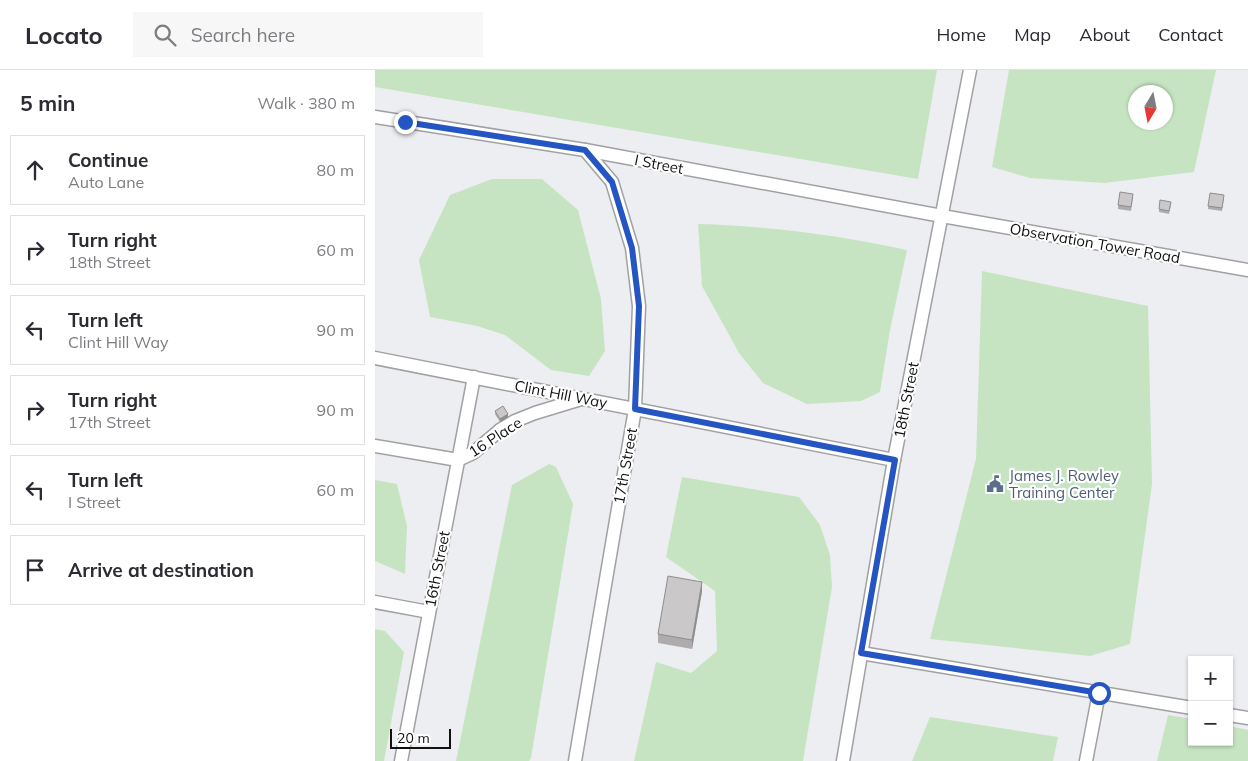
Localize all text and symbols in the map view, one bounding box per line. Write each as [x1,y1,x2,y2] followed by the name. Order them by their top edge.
[133,12,483,57] search box
[25,20,103,50] text: Locato
[151,21,179,49] icon: search
[191,23,295,47] text: Search here
[936,23,986,46] text: Home
[1014,23,1051,46] text: Map
[1079,23,1130,46] text: About
[1158,23,1223,46] text: Contact
[1128,85,1173,130] north arrow
[20,90,75,116] text: 5 min
[257,93,355,113] text: Walk · 380 m
[394,111,417,134] route end
[68,148,148,172] text: Continue
[633,150,685,178] street label: I Street
[21,156,49,184] icon: ahead
[317,160,354,180] text: 80 m
[68,172,144,192] text: Auto Lane
[1008,219,1182,267] street label: Observation Tower Road
[68,228,157,252] text: Turn right
[21,236,49,264] icon: right
[317,240,354,260] text: 60 m
[68,252,151,272] text: 18th Street
[68,308,143,332] text: Turn left
[21,316,49,344] icon: left
[317,320,354,340] text: 90 m
[68,332,168,352] text: Clint Hill Way
[889,360,923,440] street label: 18th Street
[513,376,609,412] street label: Clint Hill Way
[68,388,157,412] text: Turn right
[21,396,49,424] icon: right
[317,400,354,420] text: 90 m
[68,412,151,432] text: 17th Street
[465,413,525,461] street label: 16 Place
[609,426,641,506] street label: 17th Street
[1009,466,1119,502] place label: James J. Rowley Training Center
[68,468,143,492] text: Turn left
[985,474,1005,494] public building icon: James J. Rowley Training Center
[21,476,49,504] icon: left
[317,480,354,500] text: 60 m
[68,492,121,512] text: I Street
[420,529,454,609] street label: 16th Street
[21,556,49,584] icon: arrive
[68,558,254,582] text: Arrive at destination
[1188,656,1233,746] map controls
[1188,656,1233,701] button: +
[1088,682,1111,705] route start
[1188,701,1233,746] button: −
[390,726,451,749] scale bar
[397,729,430,747] text: 20 m

